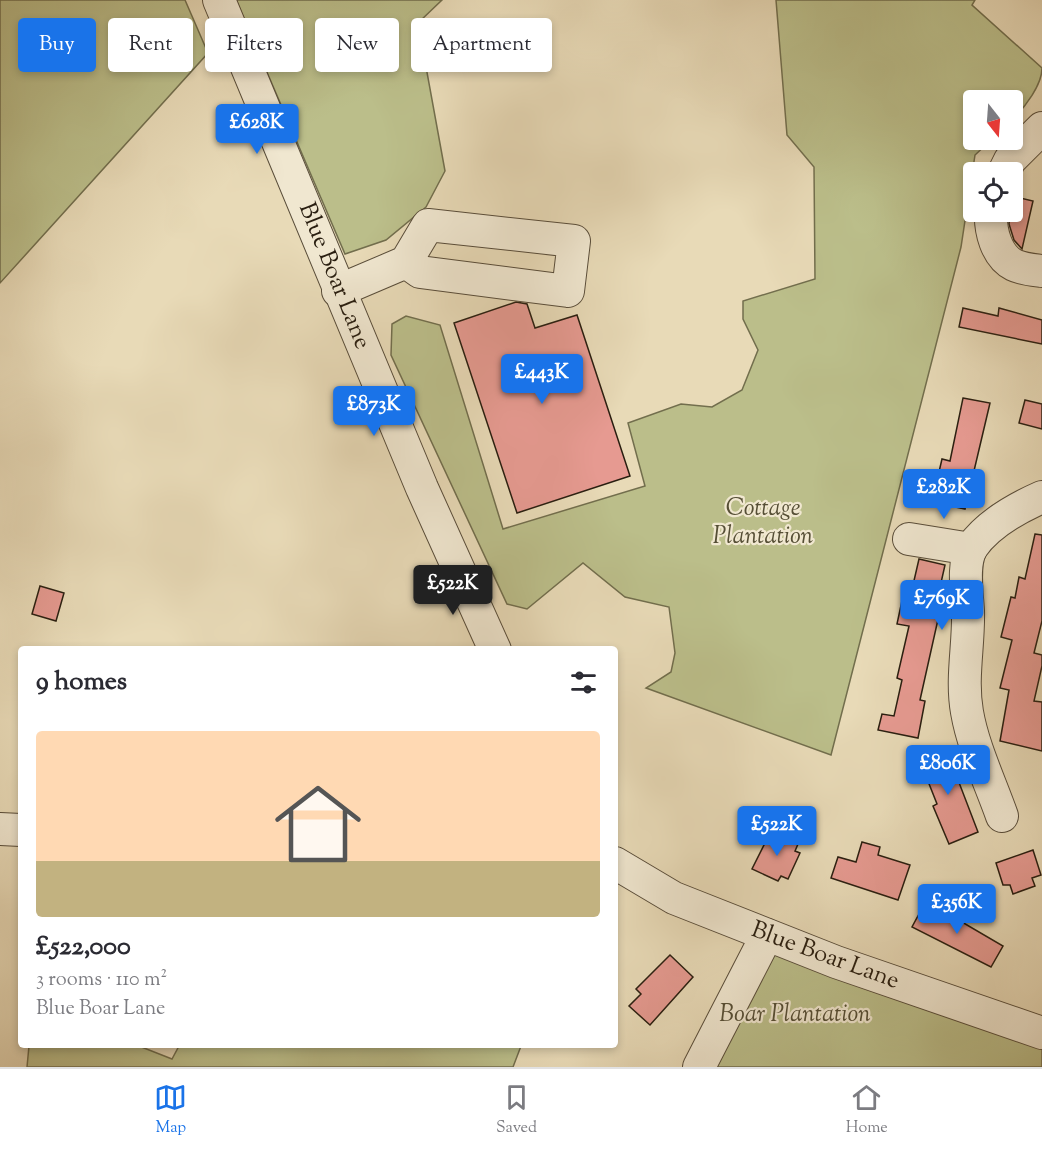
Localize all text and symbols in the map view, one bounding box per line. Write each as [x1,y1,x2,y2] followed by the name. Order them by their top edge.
[18,18,96,72] chip: Buy
[108,18,193,72] chip: Rent
[205,18,303,72] chip: Filters
[315,18,399,72] chip: New
[411,18,552,72] chip: Apartment
[963,90,1023,150] north arrow
[963,90,1023,222] map controls
[215,104,299,155] pin: £628K
[230,109,284,138] text: £628K
[963,162,1023,222] button: locate
[289,198,379,354] street label: Blue Boar Lane
[500,354,584,405] pin: £443K
[515,359,569,388] text: £443K
[332,386,416,437] pin: £873K
[347,391,401,420] text: £873K
[902,469,986,520] pin: £282K
[917,474,971,503] text: £282K
[713,492,814,554] park label: Cottage Plantation
[411,565,495,616] pin: £522K
[427,570,479,599] text: £522K
[900,580,984,631] pin: £769K
[914,585,970,614] text: £769K
[36,664,127,701] text: 9 homes
[567,666,600,699] icon: filters
[906,745,990,796] pin: £806K
[920,750,976,779] text: £806K
[264,770,372,878] icon: home
[735,806,819,857] pin: £522K
[751,811,803,840] text: £522K
[915,884,999,935] pin: £356K
[932,889,982,918] text: £356K
[746,913,904,999] street label: Blue Boar Lane
[36,929,131,966] text: £522,000
[36,966,167,995] text: 3 rooms · 110 m²
[36,995,165,1024] text: Blue Boar Lane
[719,998,871,1032] park label: Boar Plantation
[154,1081,187,1140] tab: Map
[496,1081,537,1140] tab: Saved
[846,1081,888,1140] tab: Home

